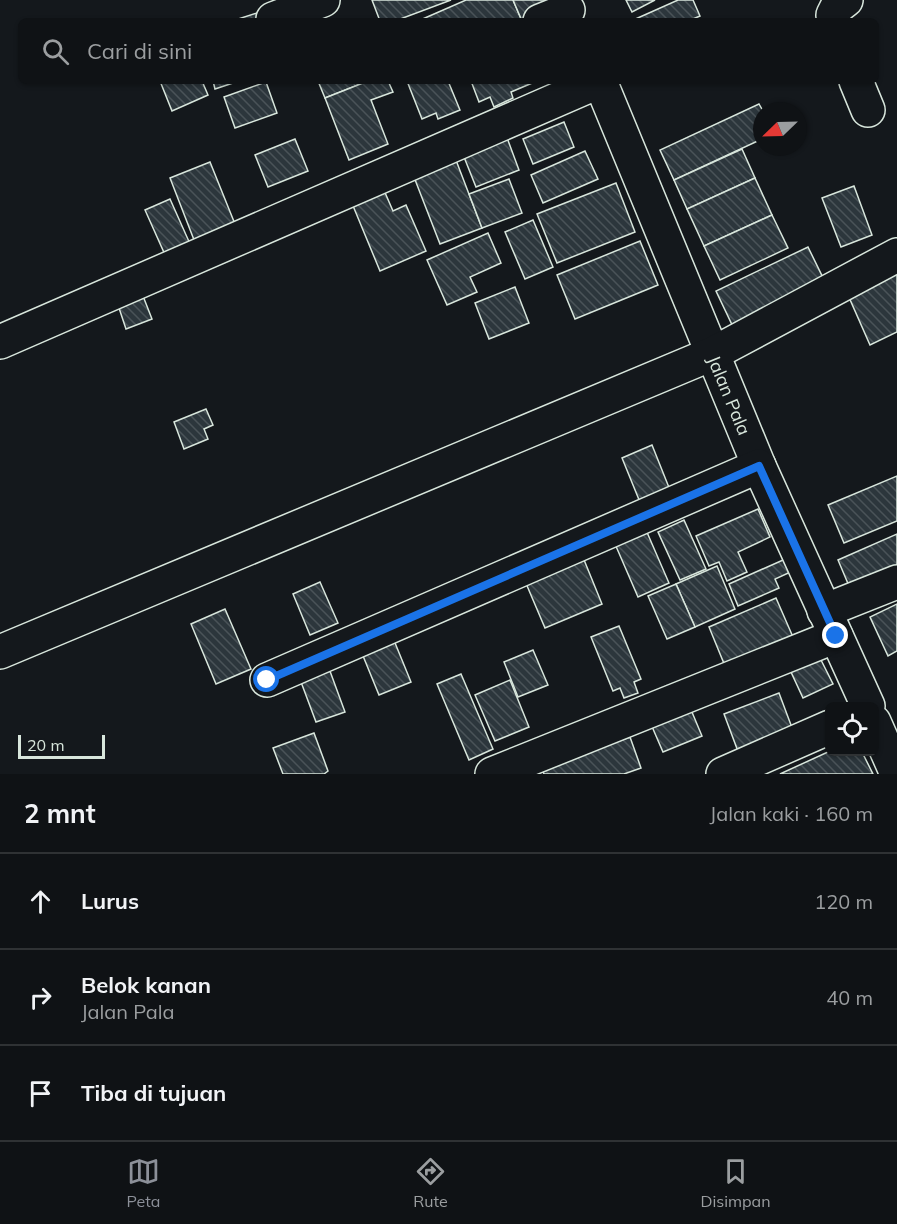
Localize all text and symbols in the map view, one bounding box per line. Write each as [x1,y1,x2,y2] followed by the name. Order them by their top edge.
[18,18,879,84] search box
[39,35,72,68] icon: search
[87,37,192,65] text: Cari di sini
[753,102,807,156] north arrow
[703,352,756,438] street label: Jalan Pala
[822,622,848,648] route end
[253,666,279,692] route start
[825,702,879,756] map controls
[825,702,879,756] button: locate
[18,732,105,760] scale bar
[27,735,64,755] text: 20 m
[24,797,96,830] text: 2 mnt
[710,801,873,826] text: Jalan kaki · 160 m
[24,885,57,918] icon: ahead
[81,887,139,915] text: Lurus
[814,889,873,914] text: 120 m
[81,971,211,999] text: Belok kanan
[24,981,57,1014] icon: right
[826,985,873,1010] text: 40 m
[81,999,175,1024] text: Jalan Pala
[24,1077,57,1110] icon: arrive
[81,1079,226,1107] text: Tiba di tujuan
[126,1155,160,1211] tab: Peta
[413,1155,448,1211] tab: Rute
[700,1155,771,1211] tab: Disimpan

